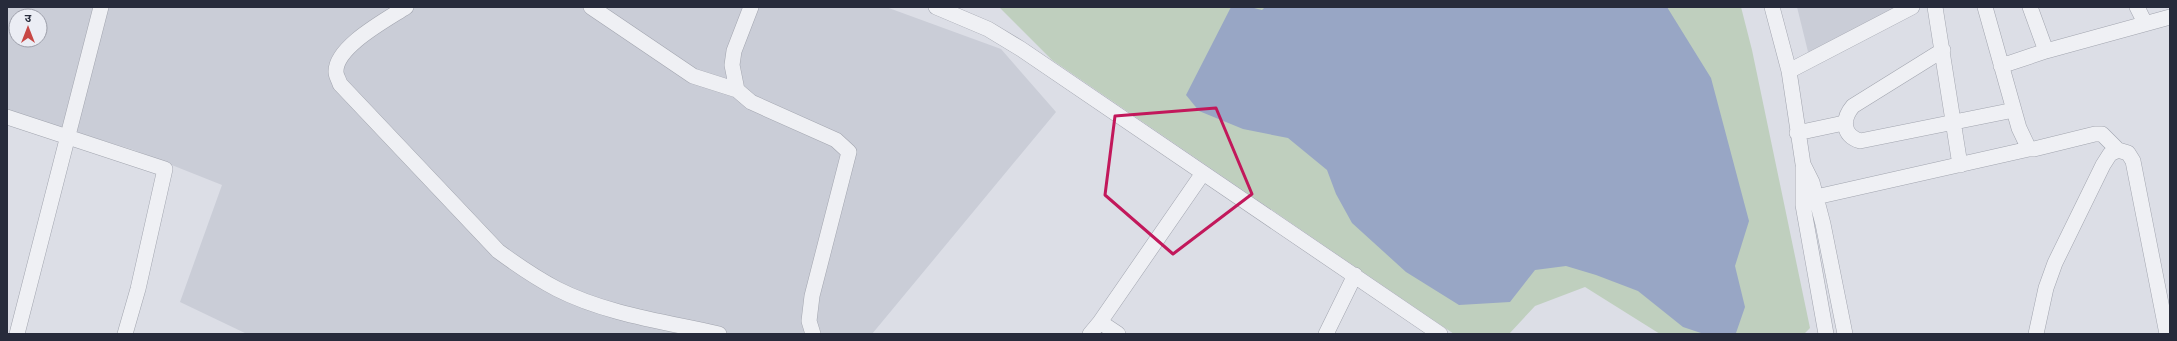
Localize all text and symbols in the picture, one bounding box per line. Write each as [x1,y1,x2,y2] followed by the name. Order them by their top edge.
[8,8,48,48] north arrow
[25,10,32,25] text: उ

